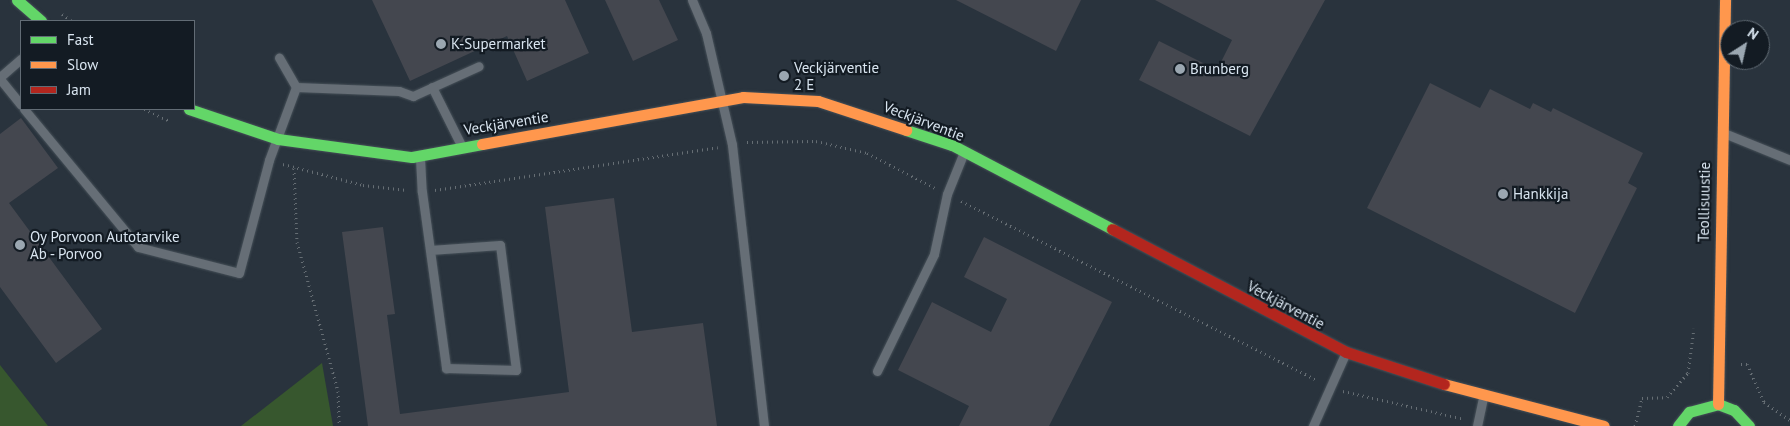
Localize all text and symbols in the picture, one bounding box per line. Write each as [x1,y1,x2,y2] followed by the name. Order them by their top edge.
[20,20,195,110] legend
[1720,20,1770,70] north arrow
[1744,24,1762,44] text: N
[67,30,94,49] text: Fast
[451,35,546,53] place label: K-Supermarket
[435,38,447,50] marker: K-Supermarket
[67,55,98,74] text: Slow
[794,58,879,93] place label: Veckjärventie 2 E
[1190,60,1249,78] place label: Brunberg
[1174,63,1186,75] marker: Brunberg
[778,70,790,82] marker: Veckjärventie 2 E
[67,80,91,99] text: Jam
[881,97,967,145] street label: Veckjärventie
[463,107,549,139] street label: Veckjärventie
[1694,162,1714,242] street label: Teollisuustie
[1513,185,1569,203] place label: Hankkija
[1497,188,1509,200] marker: Hankkija
[30,227,181,262] place label: Oy Porvoon Autotarvike Ab - Porvoo
[14,239,26,251] marker: Oy Porvoon Autotarvike Ab - Porvoo
[1244,277,1328,333] street label: Veckjärventie

